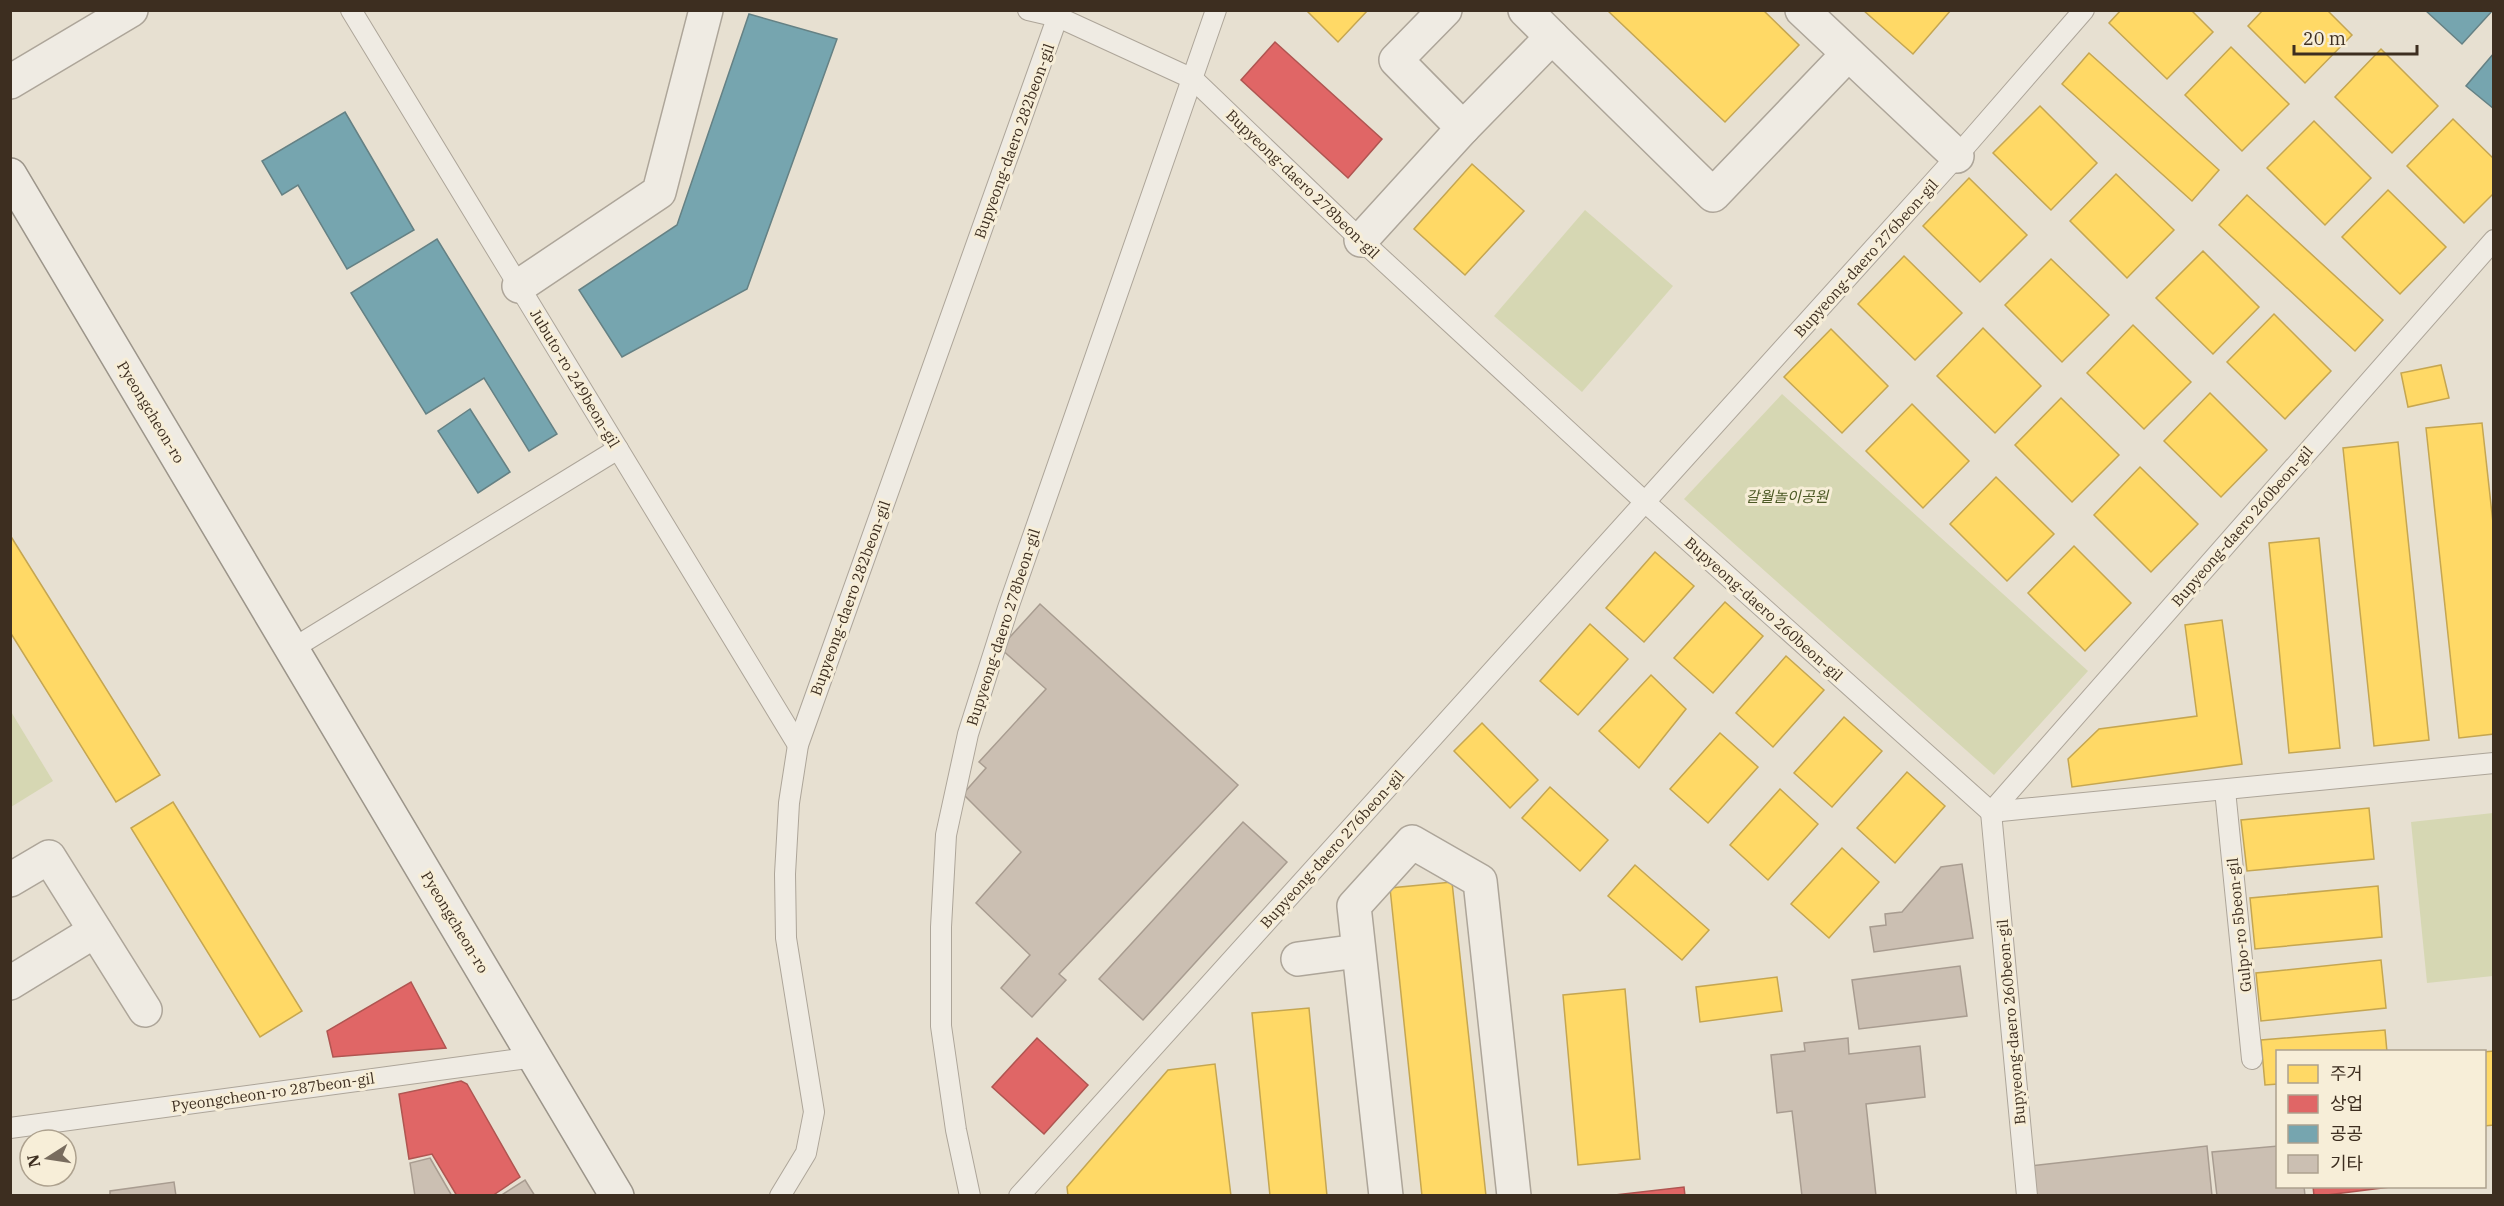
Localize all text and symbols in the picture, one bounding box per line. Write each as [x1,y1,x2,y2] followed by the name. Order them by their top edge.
[2294,18,2417,56] scale bar
[2303,27,2346,50] text: 20 m
[970,41,1058,241] street label: Bupyeong-daero 282beon-gil
[1222,106,1384,262] street label: Bupyeong-daero 278beon-gil
[1790,175,1942,341] street label: Bupyeong-daero 276beon-gil
[526,305,624,451] street label: Jubuto-ro 249beon-gil
[113,357,189,467] street label: Pyeongcheon-ro
[2167,442,2317,610] street label: Bupyeong-daero 260beon-gil
[1746,487,1830,506] park label: 갈월놀이공원
[806,498,894,698] street label: Bupyeong-daero 282beon-gil
[962,526,1044,728] street label: Bupyeong-daero 278beon-gil
[1681,533,1847,685] street label: Bupyeong-daero 260beon-gil
[1256,766,1408,932] street label: Bupyeong-daero 276beon-gil
[2223,857,2255,993] street label: Gulpo-ro 5beon-gil
[417,867,493,977] street label: Pyeongcheon-ro
[1993,918,2029,1126] street label: Bupyeong-daero 260beon-gil
[2276,1050,2486,1188] legend
[2330,1062,2363,1085] text: 주거
[170,1068,376,1116] street label: Pyeongcheon-ro 287beon-gil
[2330,1092,2363,1115] text: 상업
[2330,1122,2363,1145] text: 공공
[18,1128,78,1188] north arrow
[2330,1152,2364,1175] text: 기타
[22,1153,44,1169] text: N

